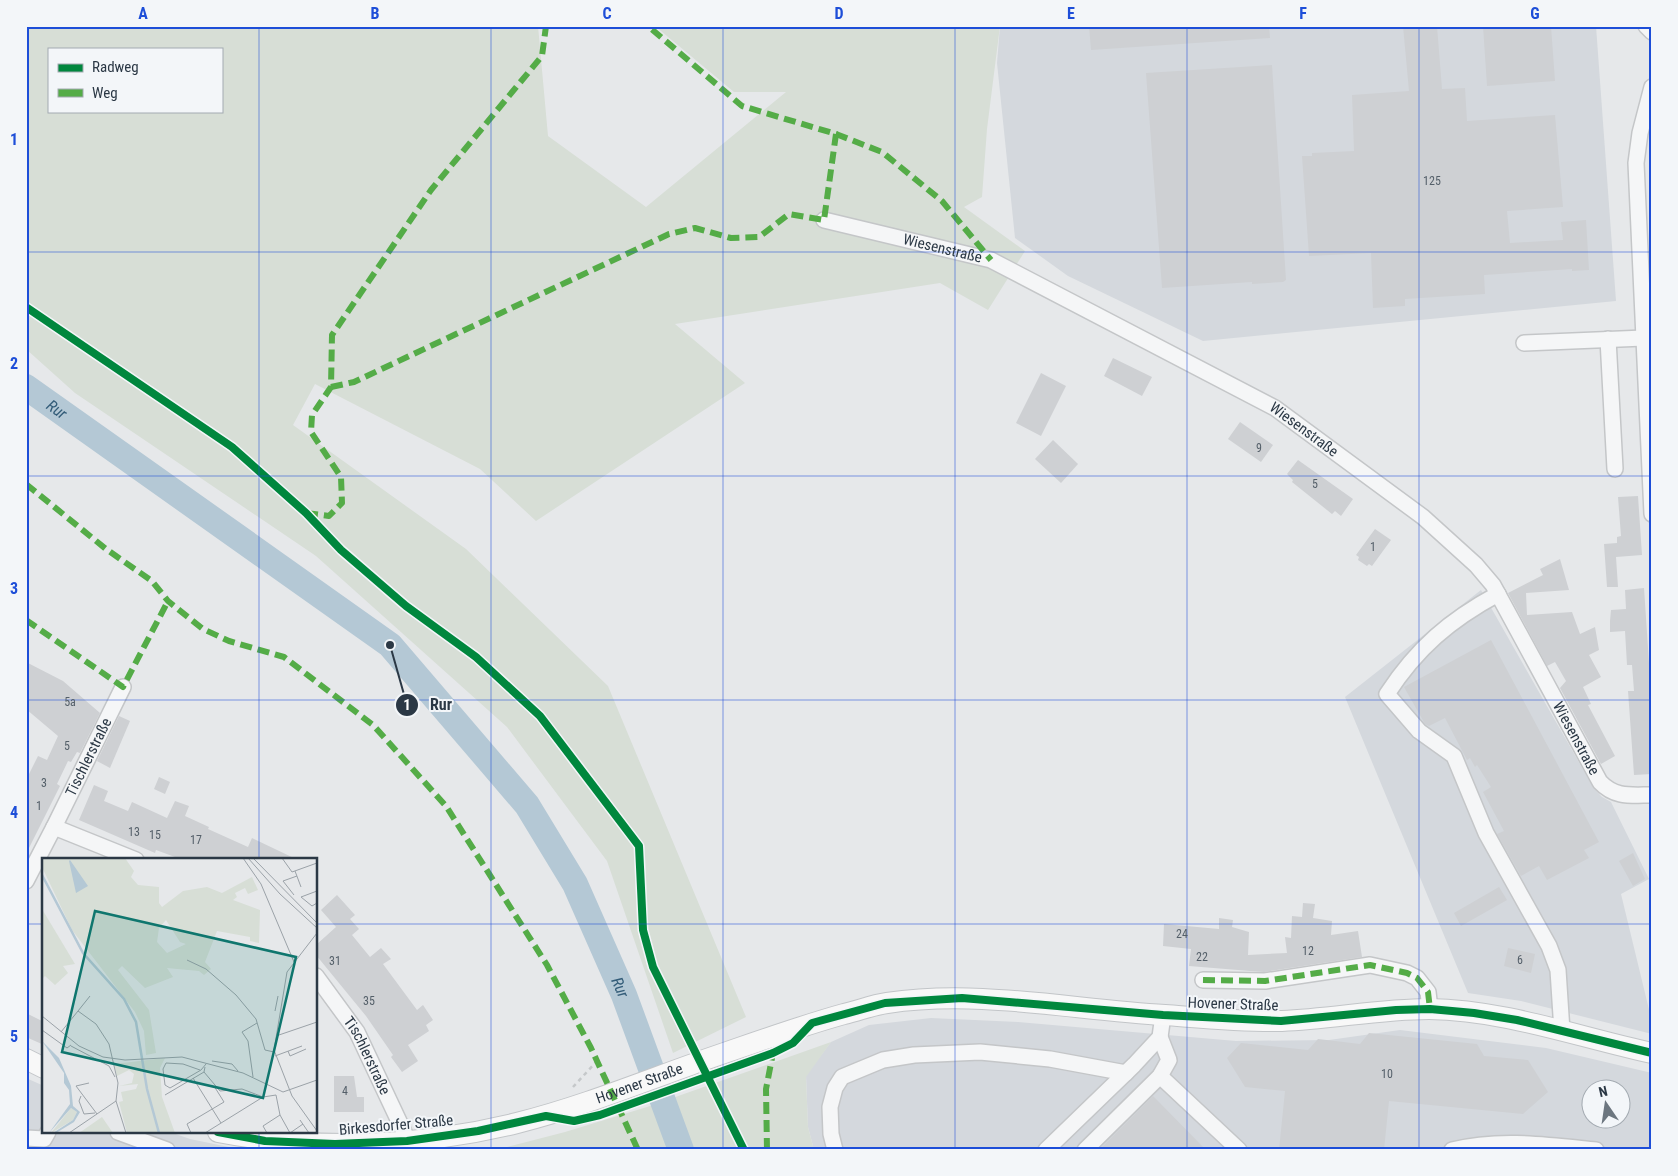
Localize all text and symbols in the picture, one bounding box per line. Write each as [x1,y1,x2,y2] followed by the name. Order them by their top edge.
[138,4,148,23] text: A
[371,4,380,23] text: B
[602,4,612,23] text: C
[834,4,844,23] text: D
[1067,4,1075,23] text: E
[1299,4,1307,23] text: F
[1530,4,1540,23] text: G
[48,48,222,112] legend
[92,58,139,76] text: Radweg
[92,84,118,102] text: Weg
[10,130,18,149] text: 1
[1423,174,1441,188] house number: 125
[901,230,984,267] street label: Wiesenstraße
[10,354,18,373] text: 2
[43,395,72,423] water label: Rur
[1266,398,1342,461] street label: Wiesenstraße
[1256,441,1262,455] house number: 9
[1312,477,1318,491] house number: 5
[1370,540,1376,554] house number: 1
[10,579,18,598] text: 3
[395,689,462,720] callout: Rur
[64,695,76,709] house number: 5a
[430,695,452,714] text: Rur
[403,696,411,714] text: 1
[1549,699,1603,778] street label: Wiesenstraße
[62,715,115,799] street label: Tischlerstraße
[64,739,70,753] house number: 5
[41,776,47,790] house number: 3
[36,799,42,813] house number: 1
[10,803,18,822] text: 4
[128,825,140,839] house number: 13
[149,828,161,842] house number: 15
[190,833,202,847] house number: 17
[42,858,318,1134] inset map
[1176,927,1188,941] house number: 24
[1302,944,1314,958] house number: 12
[1196,950,1208,964] house number: 22
[1517,953,1523,967] house number: 6
[329,954,341,968] house number: 31
[608,974,634,1002] water label: Rur
[1187,993,1279,1015] street label: Hovener Straße
[363,994,375,1008] house number: 35
[340,1013,394,1097] street label: Tischlerstraße
[10,1027,18,1046] text: 5
[594,1059,685,1107] street label: Hovener Straße
[1381,1067,1393,1081] house number: 10
[1580,1078,1630,1128] north arrow
[1597,1083,1609,1100] text: N
[342,1084,348,1098] house number: 4
[338,1111,454,1139] street label: Birkesdorfer Straße

